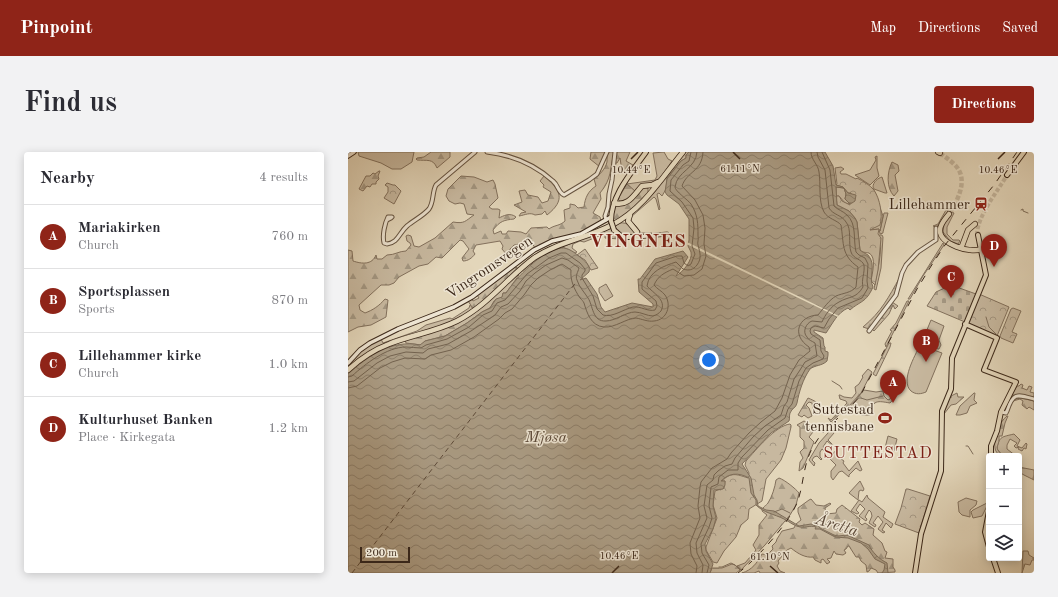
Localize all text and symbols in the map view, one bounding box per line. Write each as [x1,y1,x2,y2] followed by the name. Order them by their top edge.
[20,19,93,38] text: Pinpoint
[870,21,896,35] text: Map
[918,21,980,35] text: Directions
[1002,21,1038,35] text: Saved
[934,86,1034,123] button: Directions
[24,90,117,118] text: Find us
[720,164,760,174] text: 61.11°N
[612,165,650,175] text: 10.44°E
[979,165,1017,175] text: 10.46°E
[40,170,95,187] text: Nearby
[259,171,308,184] text: 4 results
[973,196,989,212] station icon: Lillehammer
[888,198,970,213] place label: Lillehammer
[78,221,161,236] text: Mariakirken
[48,230,58,243] text: A
[271,230,308,243] text: 760 m
[589,233,687,252] district label: VINGNES
[444,234,536,303] street label: Vingromsvegen
[981,234,1007,267] pin: D
[78,239,119,252] text: Church
[938,265,964,298] pin: C
[78,285,170,300] text: Sportsplassen
[48,294,58,307] text: B
[271,294,308,307] text: 870 m
[78,303,115,316] text: Sports
[913,329,939,362] pin: B
[78,349,201,364] text: Lillehammer kirke
[699,350,719,370] your location
[49,358,57,371] text: C
[269,358,308,371] text: 1.0 km
[78,367,119,380] text: Church
[880,370,906,403] pin: A
[805,403,874,435] place label: Suttestad tennisbane
[877,410,893,426] sports icon: Suttestad tennisbane
[78,413,213,428] text: Kulturhuset Banken
[48,422,58,435] text: D
[269,422,308,435] text: 1.2 km
[524,430,568,446] water label: Mjøsa
[78,431,175,444] text: Place · Kirkegata
[823,446,933,462] district label: SUTTESTAD
[986,453,1022,561] map controls
[986,453,1022,489] button: +
[986,489,1022,525] button: −
[812,509,861,540] water label: Åretta
[986,525,1022,561] button: layers
[360,545,410,564] scale bar
[366,548,397,559] text: 200 m
[600,551,638,561] text: 10.46°E
[750,552,790,562] text: 61.10°N

